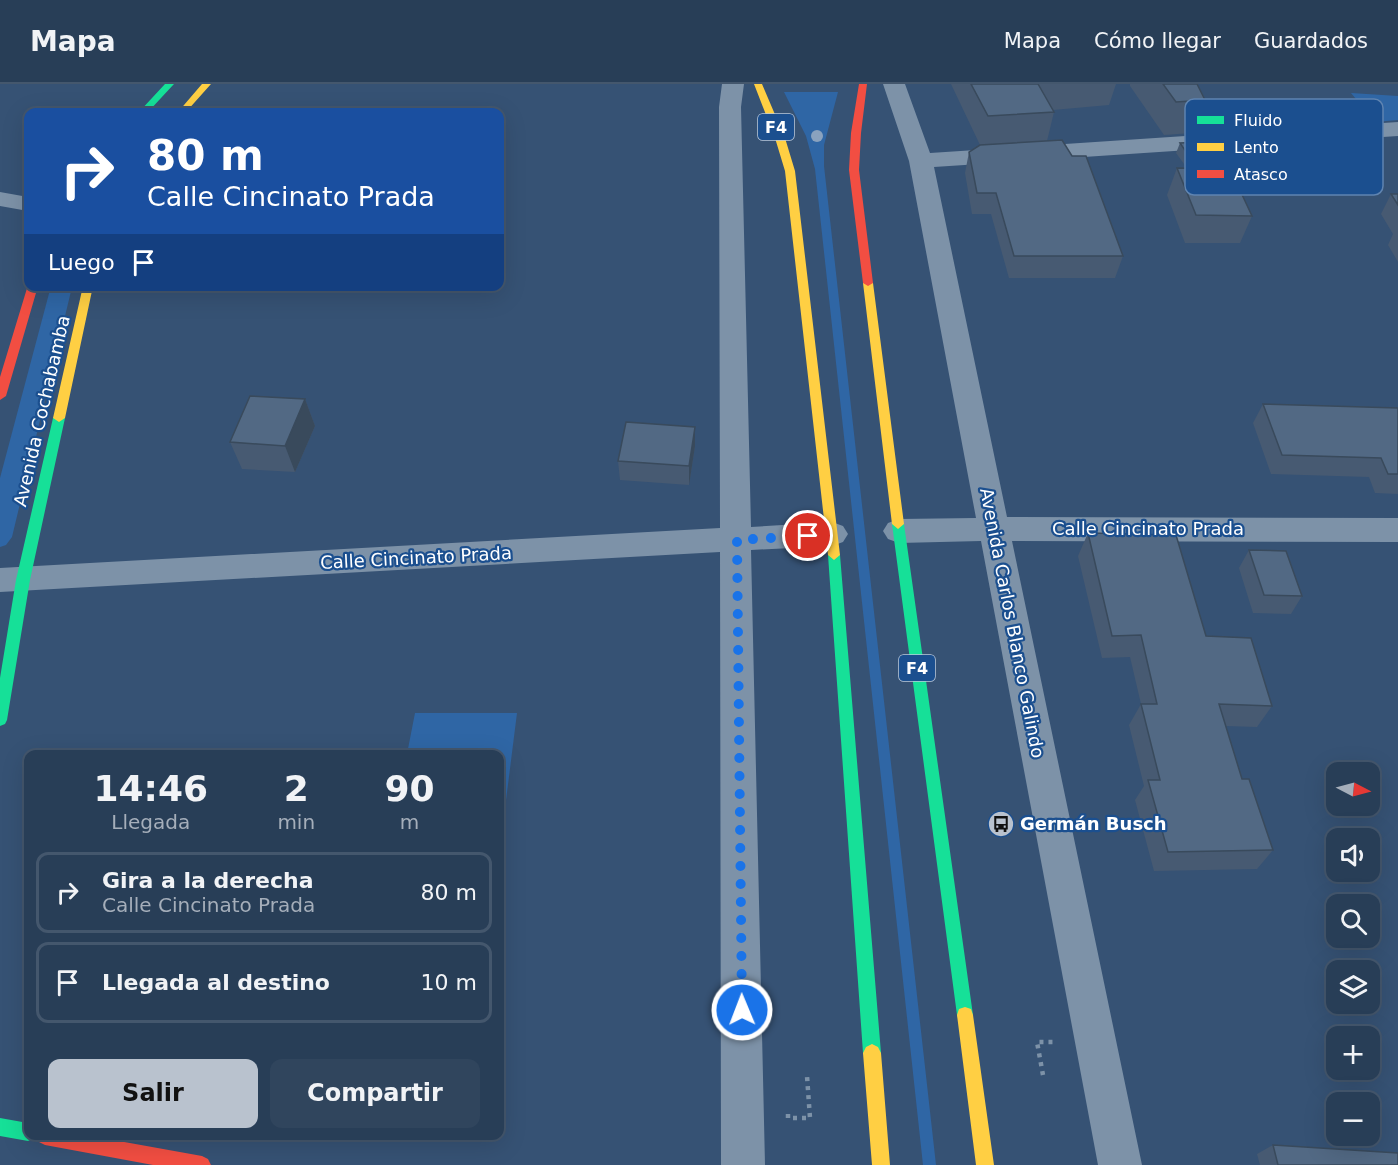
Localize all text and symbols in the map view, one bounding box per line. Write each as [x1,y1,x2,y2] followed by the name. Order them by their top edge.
[30,25,116,58] text: Mapa
[1004,29,1061,53] text: Mapa
[1094,29,1221,53] text: Cómo llegar
[1254,29,1368,53] text: Guardados
[1185,99,1383,195] legend
[1234,111,1282,130] text: Fluido
[758,114,794,140] road number: F4
[147,131,264,180] text: 80 m
[48,132,126,210] icon: right
[1234,138,1279,157] text: Lento
[1234,165,1288,184] text: Atasco
[147,181,435,212] text: Calle Cincinato Prada
[127,246,160,279] icon: arrive
[48,250,115,275] text: Luego
[9,313,74,509] street label: Avenida Cochabamba
[976,486,1049,760] street label: Avenida Carlos Blanco Galindo
[782,510,833,561] pin
[1052,518,1244,539] street label: Calle Cincinato Prada
[791,519,824,552] icon: arrive
[320,542,512,573] street label: Calle Cincinato Prada
[899,655,935,681] road number: F4
[1326,762,1380,816] north arrow
[1326,762,1380,1146] map controls
[93,768,208,809] text: 14:46
[284,768,309,809] text: 2
[384,768,435,809] text: 90
[986,809,1016,839] bus stop icon: Germán Busch
[111,810,190,834] text: Llegada
[277,810,315,834] text: min
[400,810,419,834] text: m
[1020,813,1167,834] place label: Germán Busch
[1326,828,1380,882] button: sound
[102,868,314,893] text: Gira a la derecha
[51,876,84,909] icon: right
[421,880,477,905] text: 80 m
[102,893,315,917] text: Calle Cincinato Prada
[1326,894,1380,948] button: search
[1326,960,1380,1014] button: layers
[51,966,84,999] icon: arrive
[102,970,330,995] text: Llegada al destino
[421,970,477,995] text: 10 m
[710,978,774,1042] position arrow
[1326,1026,1380,1080] button: +
[48,1059,258,1128] button: Salir
[270,1059,480,1128] button: Compartir
[1326,1092,1380,1146] button: −

